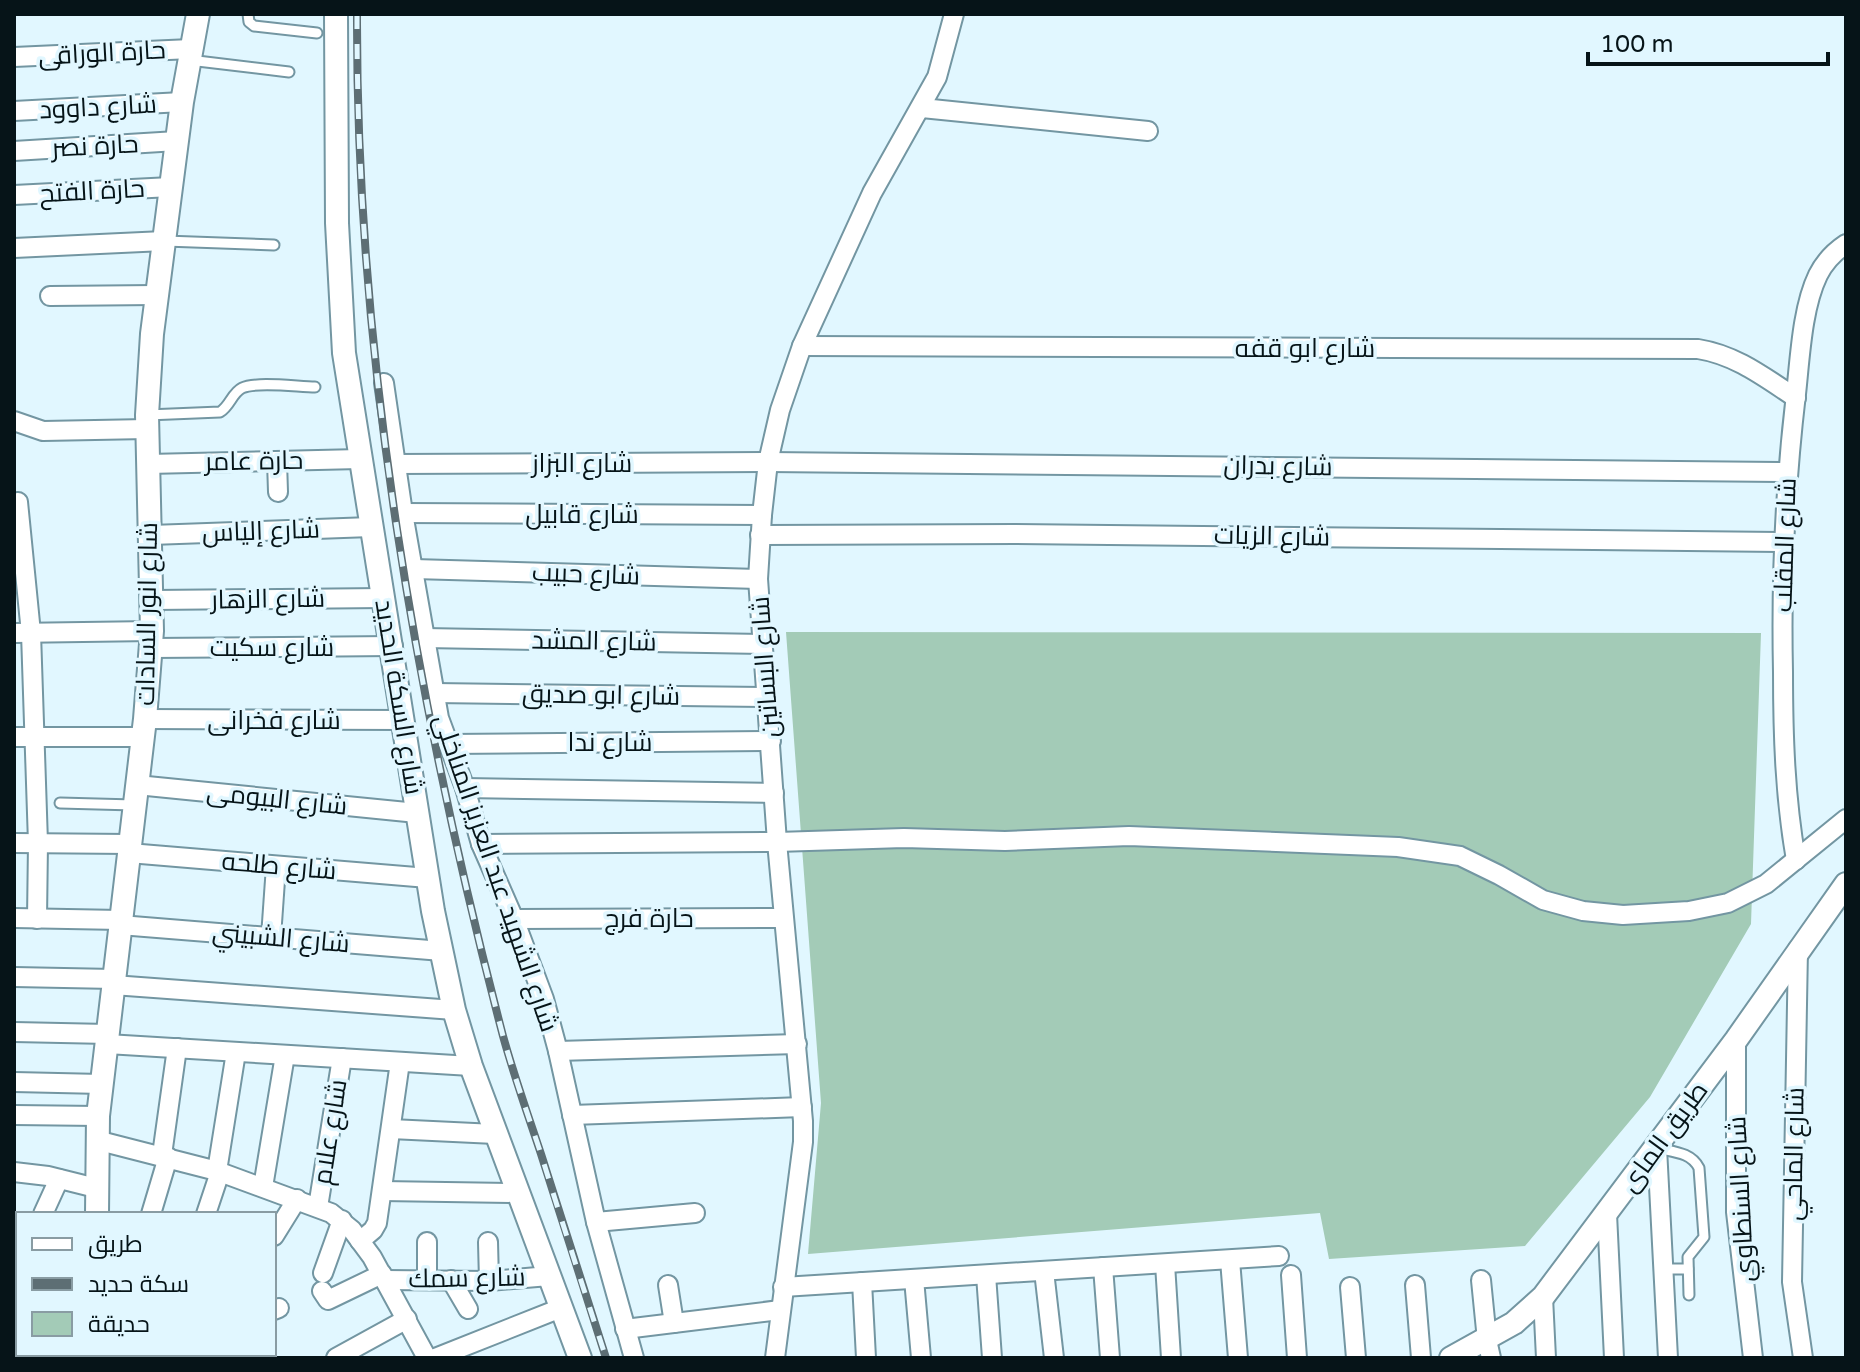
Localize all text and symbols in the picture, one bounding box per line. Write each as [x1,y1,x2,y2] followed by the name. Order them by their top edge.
[1588,16,1828,66] scale bar
[1600,30,1674,59] text: 100 m
[38,34,166,72] street label: حارة الوراقى
[38,88,158,127] street label: شارع داوود
[49,128,139,164] street label: حارة نصر
[38,173,146,210] street label: حارة الفتح
[1235,333,1375,365] street label: شارع ابو قفه
[203,445,303,477] street label: حارة عامر
[530,448,632,480] street label: شارع البزاز
[1223,450,1333,483] street label: شارع بدران
[1767,477,1804,613] street label: شارع المقلب
[525,499,639,531] street label: شارع قابيل
[201,513,321,550] street label: شارع إلياس
[1214,519,1330,554] street label: شارع الزيات
[130,522,165,706] street label: شارع انور السادات
[531,557,641,592] street label: شارع حبيب
[209,583,325,617] street label: شارع الزهار
[745,595,786,739] street label: شارع البساتين
[367,597,430,797] street label: شارع السكة الحديد
[531,624,657,659] street label: شارع المشد
[210,632,334,664] street label: شارع سكيت
[522,678,680,713] street label: شارع ابو صديق
[207,705,341,737] street label: شارع فخرانى
[422,710,565,1037] street label: شارع الشهيد عبد العزيز المناخلي
[568,727,652,759] street label: شارع ندا
[205,776,349,823] street label: شارع البيومى
[220,846,338,887] street label: شارع طلحه
[604,903,694,935] street label: حارة فرج
[211,917,351,964] street label: شارع الشبيني
[1614,1076,1714,1198] street label: طريق الماى
[306,1077,356,1187] street label: شارع علام
[1777,1087,1816,1221] street label: شارع الماحي
[1721,1115,1765,1283] street label: شارع السنطاوي
[16,1212,276,1356] legend
[88,1230,143,1259] text: طريق
[408,1261,526,1296] street label: شارع سمك
[88,1270,189,1299] text: سكة حديد
[88,1310,150,1339] text: حديقة

